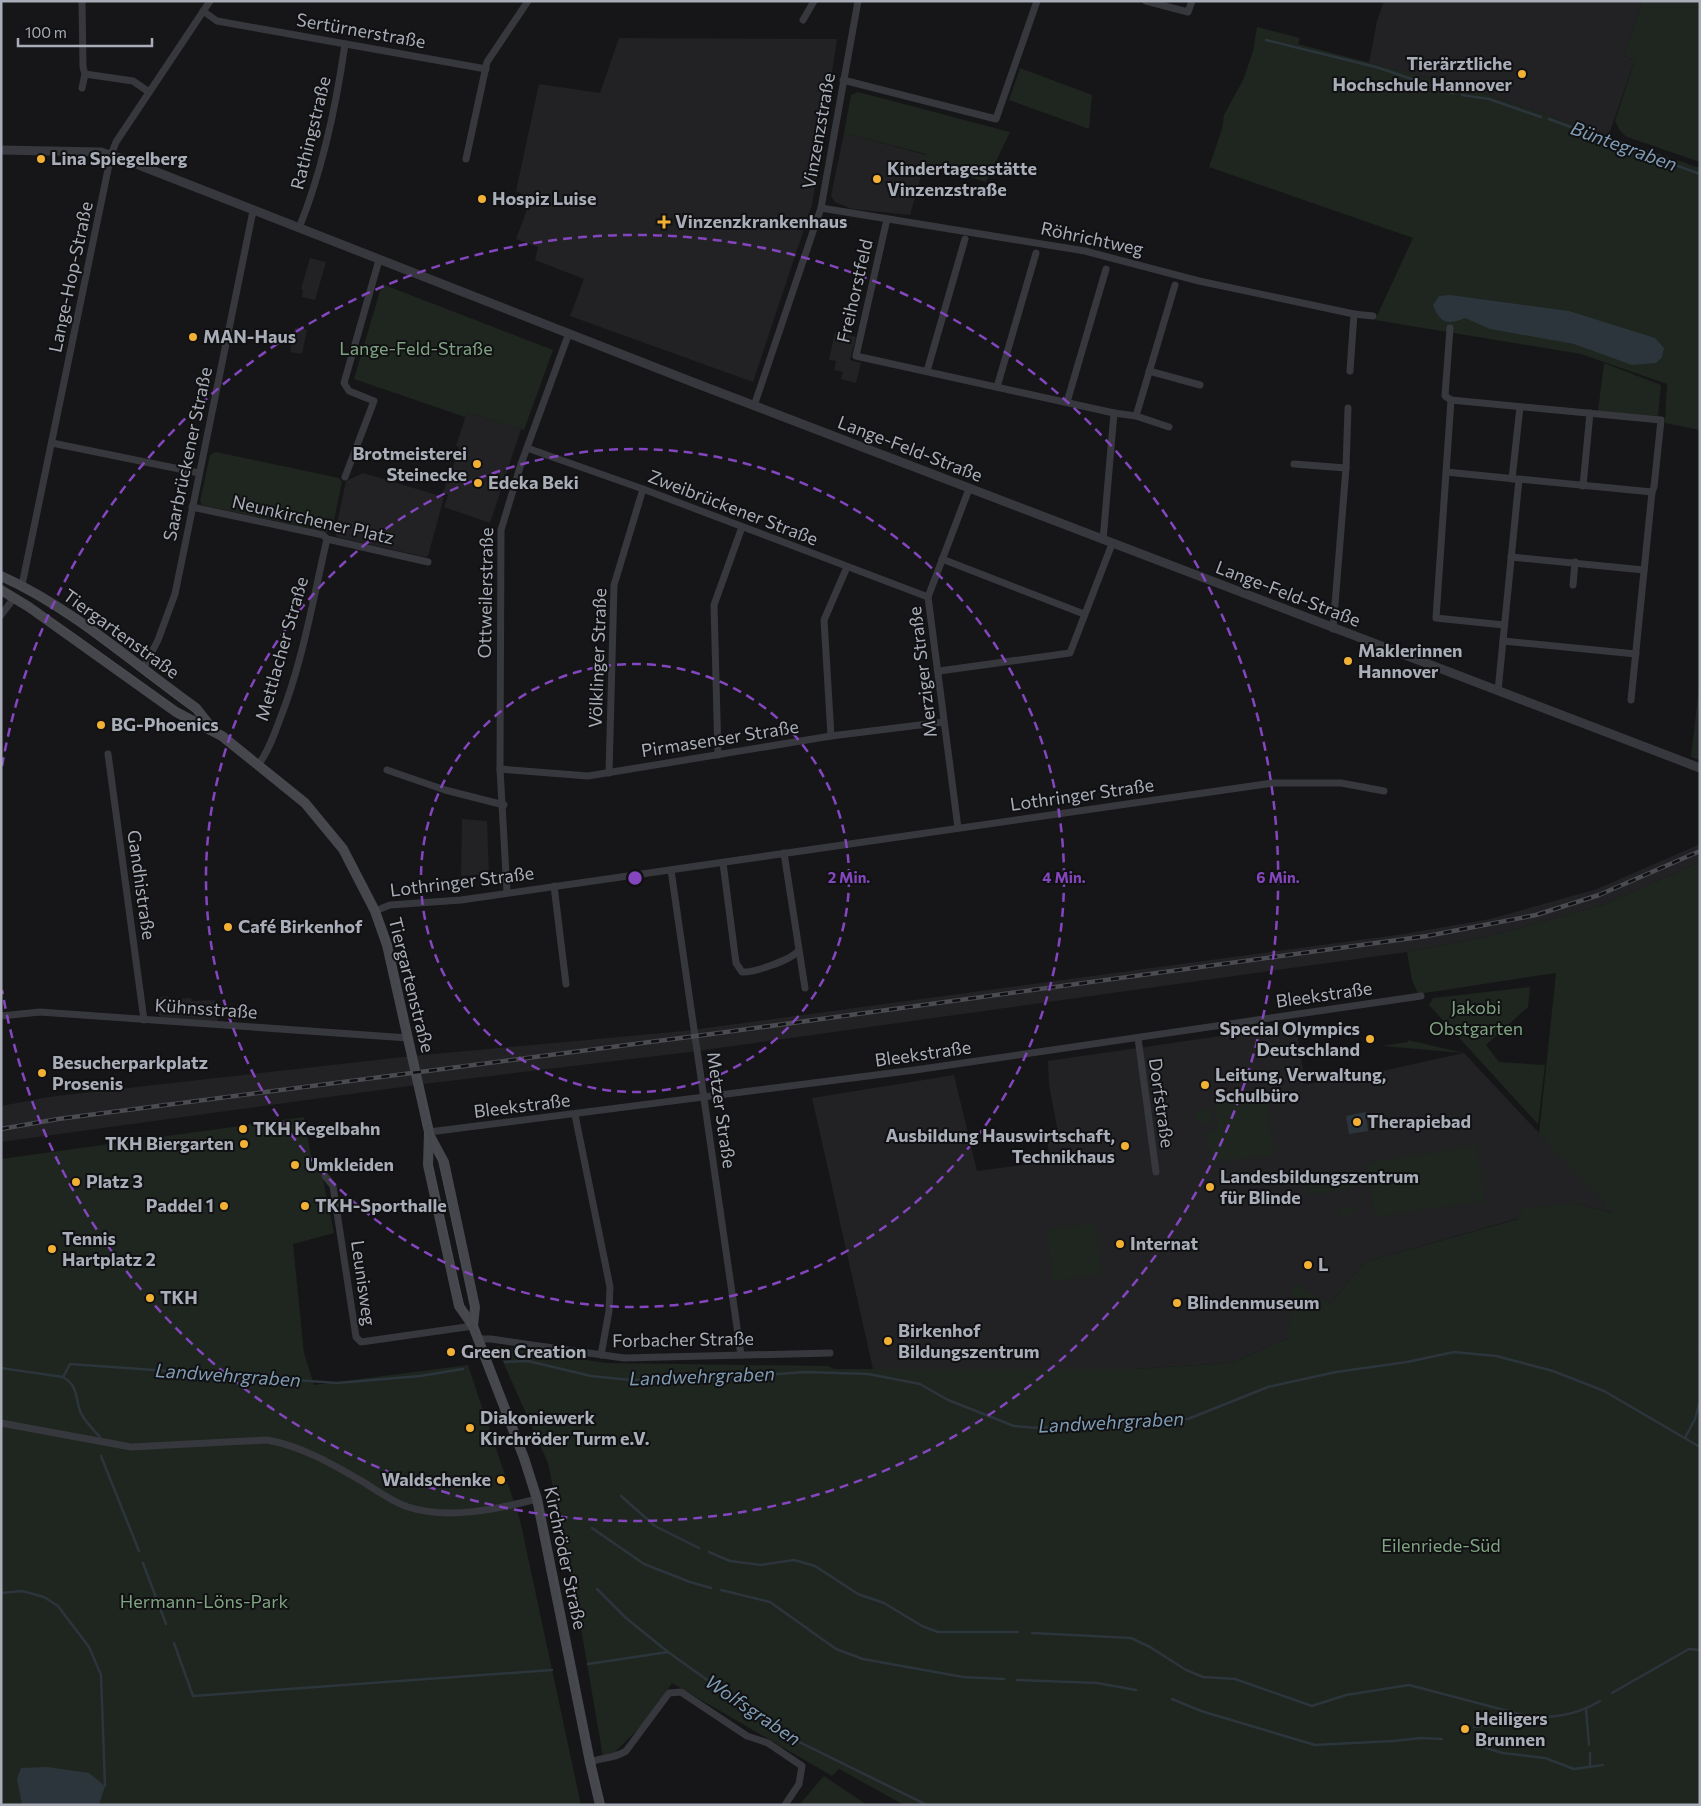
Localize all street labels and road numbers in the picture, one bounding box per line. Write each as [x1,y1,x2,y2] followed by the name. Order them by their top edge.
[295,8,428,52] street label: Sertürnerstraße
[797,71,839,191] street label: Vinzenzstraße
[285,74,335,192] street label: Rathingstraße
[43,199,97,354] street label: Lange-Hop-Straße
[1039,216,1146,260] street label: Röhrichtweg
[831,237,877,345] street label: Freihorstfeld
[158,365,216,543] street label: Saarbrückener Straße
[835,410,986,486] street label: Lange-Feld-Straße
[645,464,821,550] street label: Zweibrückener Straße
[230,490,396,548] street label: Neunkirchener Platz
[473,527,497,659] street label: Ottweilerstraße
[1213,555,1364,631] street label: Lange-Feld-Straße
[250,574,312,723] street label: Mettlacher Straße
[59,584,184,683] street label: Tiergartenstraße
[584,588,610,728] street label: Völklinger Straße
[903,605,941,739] street label: Merziger Straße
[640,715,800,761] street label: Pirmasenser Straße
[1009,773,1155,815] street label: Lothringer Straße
[123,829,161,941] street label: Gandhistraße
[389,861,535,901] street label: Lothringer Straße
[385,915,439,1055] street label: Tiergartenstraße
[1274,976,1374,1012] street label: Bleekstraße
[154,993,258,1023] street label: Kühnsstraße
[873,1035,973,1071] street label: Bleekstraße
[703,1050,741,1170] street label: Metzer Straße
[1145,1057,1179,1149] street label: Dorfstraße
[472,1088,572,1122] street label: Bleekstraße
[347,1239,381,1327] street label: Leunisweg
[612,1327,754,1351] street label: Forbacher Straße
[540,1484,592,1631] street label: Kirchröder Straße

